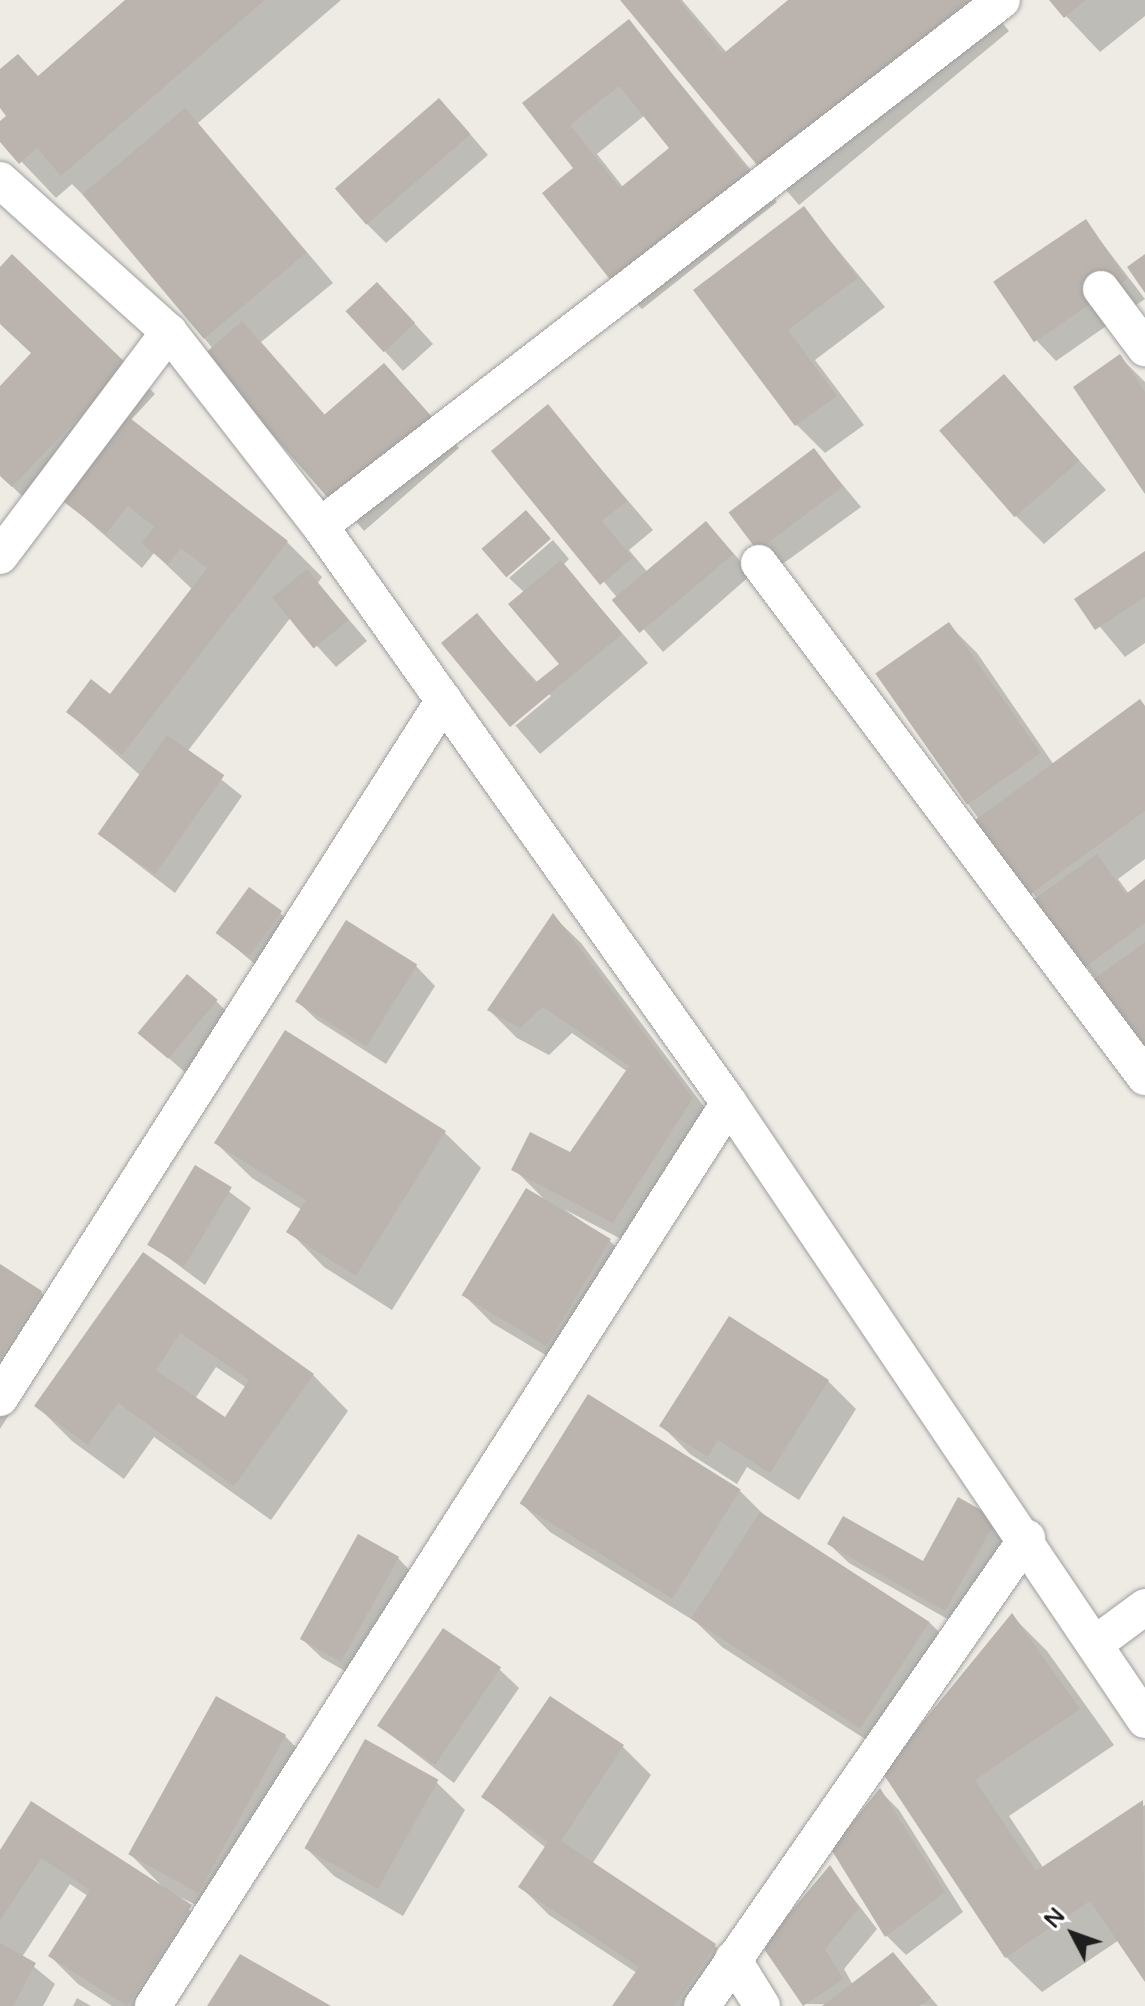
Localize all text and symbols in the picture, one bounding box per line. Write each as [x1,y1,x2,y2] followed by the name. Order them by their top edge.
[1033,1894,1113,1974] north arrow
[1039,1903,1070,1933] text: N

